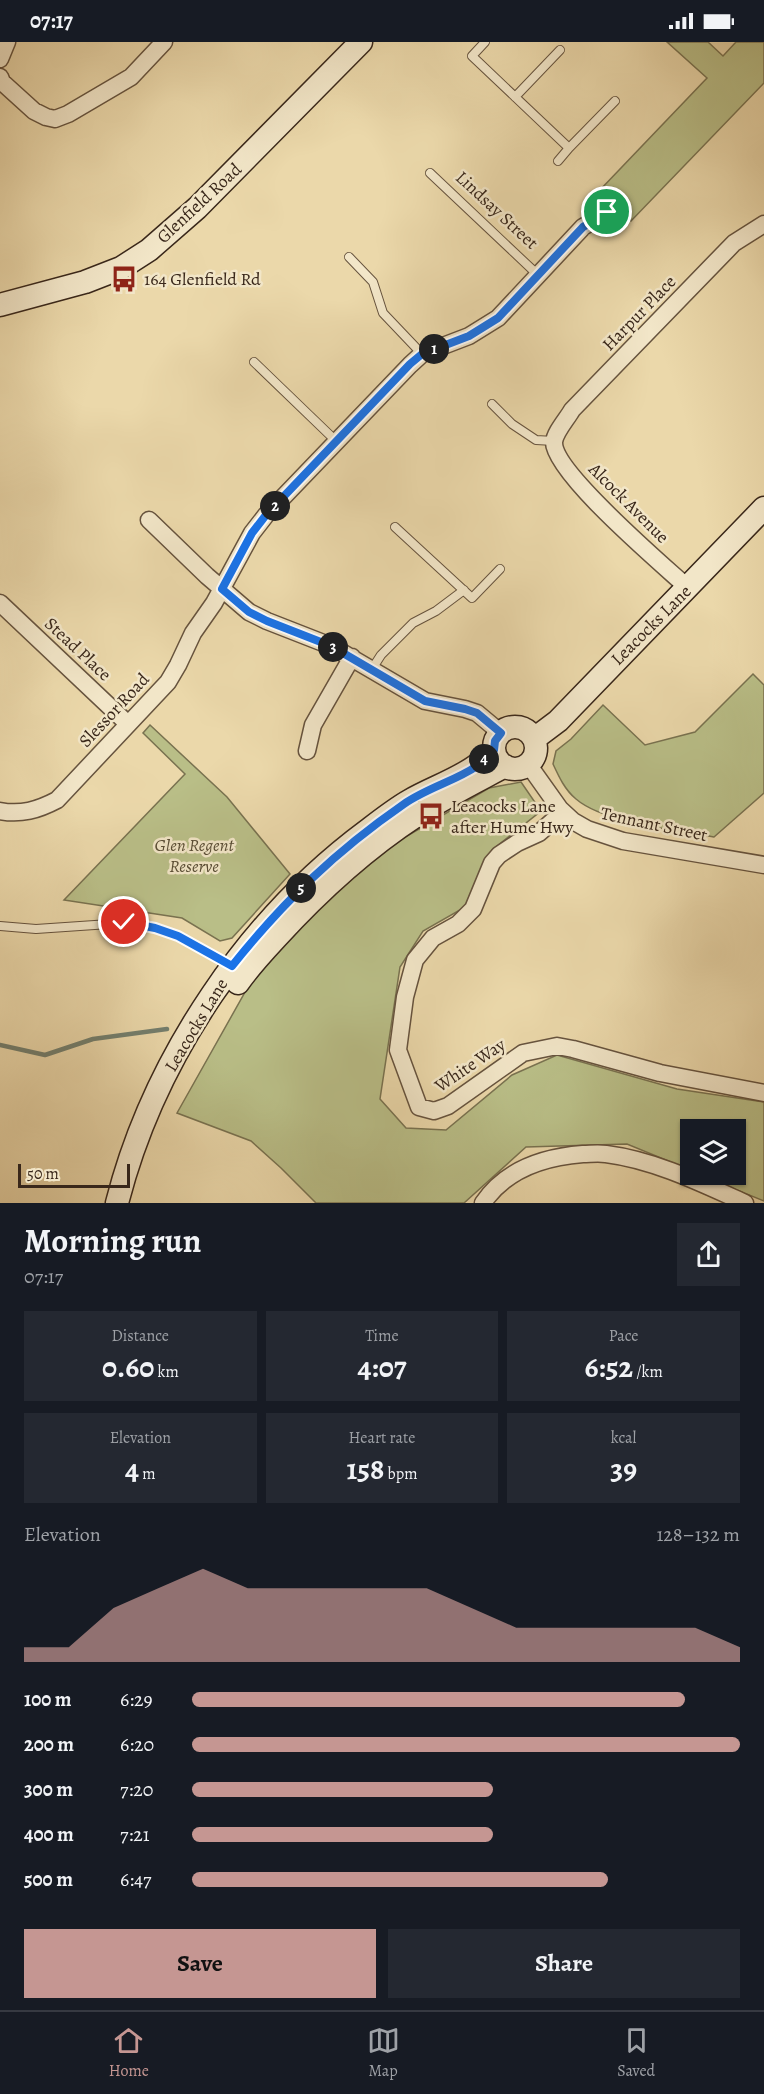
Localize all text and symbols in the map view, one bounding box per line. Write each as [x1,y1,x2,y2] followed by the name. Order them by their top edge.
[30,6,73,36] text: 07:17
[151,157,247,249] street label: Glenfield Road
[450,165,544,255] street label: Lindsay Street
[581,186,632,237] pin
[590,195,623,228] icon: arrive
[109,264,139,294] bus stop icon: 164 Glenfield Rd
[144,267,261,291] place label: 164 Glenfield Rd
[597,270,681,356] street label: Harpur Place
[419,334,449,364] pin: 1
[431,338,437,360] text: 1
[583,457,674,548] street label: Alcock Avenue
[260,491,290,521] pin: 2
[271,495,279,517] text: 2
[605,579,697,671] street label: Leacocks Lane
[39,612,117,686] street label: Stead Place
[318,632,348,662] pin: 3
[330,636,336,658] text: 3
[73,667,155,752] street label: Slessor Road
[469,744,499,774] pin: 4
[480,748,488,770] text: 4
[451,794,574,839] place label: Leacocks Lane after Hume Hwy
[416,801,446,831] bus stop icon: Leacocks Lane after Hume Hwy
[598,801,710,847] street label: Tennant Street
[154,833,234,878] park label: Glen Regent Reserve
[286,873,316,903] pin: 5
[298,877,304,899] text: 5
[98,896,149,947] pin
[107,905,140,938] icon: check
[159,974,233,1076] street label: Leacocks Lane
[429,1032,511,1098] street label: White Way
[680,1119,746,1185] map controls
[680,1119,746,1185] button: layers
[18,1161,130,1188] scale bar
[27,1163,59,1185] text: 50 m
[24,1218,201,1263] text: Morning run
[677,1223,740,1286] button: share
[24,1263,63,1290] text: 07:17
[112,1325,169,1347] text: Distance
[365,1325,399,1347] text: Time
[609,1325,639,1347] text: Pace
[102,1347,154,1387] text: 0.60
[357,1347,407,1387] text: 4:07
[585,1347,633,1387] text: 6:52
[154,1361,179,1383] text: km
[633,1361,663,1383] text: /km
[110,1427,171,1449] text: Elevation
[349,1427,415,1449] text: Heart rate
[611,1427,636,1449] text: kcal
[125,1449,139,1489] text: 4
[346,1449,384,1489] text: 158
[610,1449,637,1489] text: 39
[139,1463,156,1485] text: m
[384,1463,418,1485] text: bpm
[24,1521,101,1548] text: Elevation
[657,1521,740,1548] text: 128–132 m
[24,1686,72,1713] text: 100 m
[120,1686,153,1713] text: 6:29
[24,1731,74,1758] text: 200 m
[120,1731,154,1758] text: 6:20
[24,1776,73,1803] text: 300 m
[120,1776,153,1803] text: 7:20
[24,1821,74,1848] text: 400 m
[120,1821,150,1848] text: 7:21
[24,1866,73,1893] text: 500 m
[120,1866,151,1893] text: 6:47
[24,1929,376,1998] button: Save
[388,1929,740,1998] button: Share
[109,2024,149,2082] tab: Home
[367,2024,400,2082] tab: Map
[617,2024,655,2082] tab: Saved

